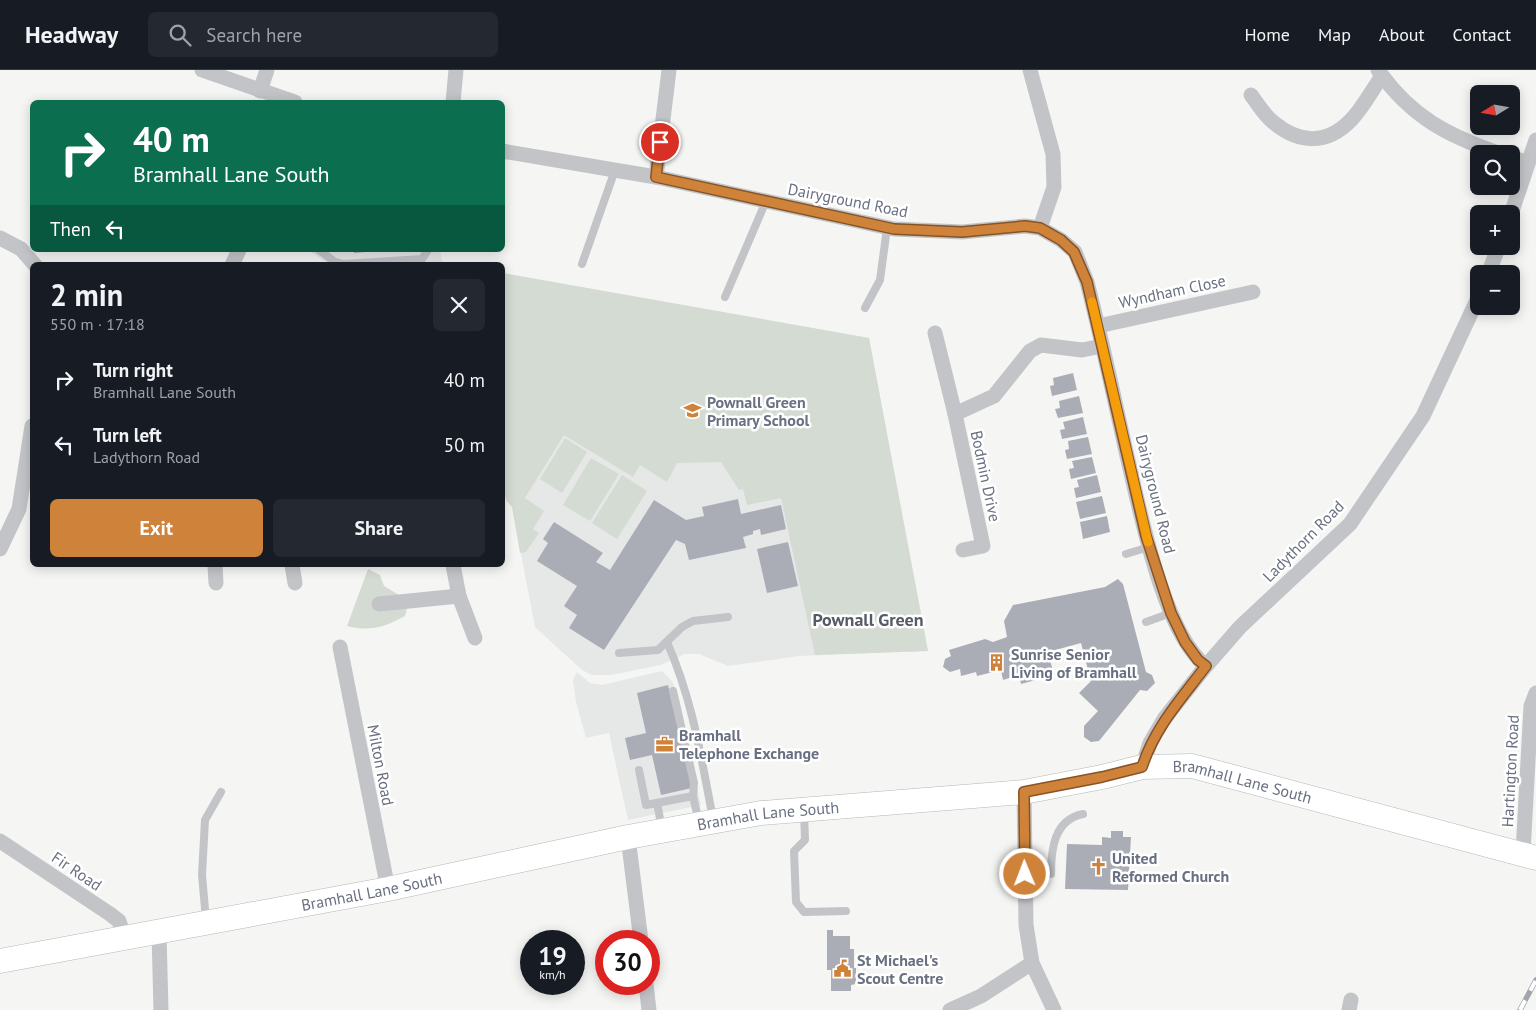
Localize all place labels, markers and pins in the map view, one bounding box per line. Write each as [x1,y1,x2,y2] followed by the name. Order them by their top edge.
[639,121,681,163] pin
[707,392,809,430] place label: Pownall Green Primary School
[683,401,703,421] school or university icon: Pownall Green Primary School
[1011,644,1137,682] place label: Sunrise Senior Living of Bramhall
[987,653,1007,673] building icon: Sunrise Senior Living of Bramhall
[679,725,819,763] place label: Bramhall Telephone Exchange
[655,734,675,754] office icon: Bramhall Telephone Exchange
[1112,848,1229,886] place label: United Reformed Church
[1088,857,1108,877] church icon: United Reformed Church
[857,950,943,988] place label: St Michael's Scout Centre
[833,959,853,979] public building icon: St Michael's Scout Centre

